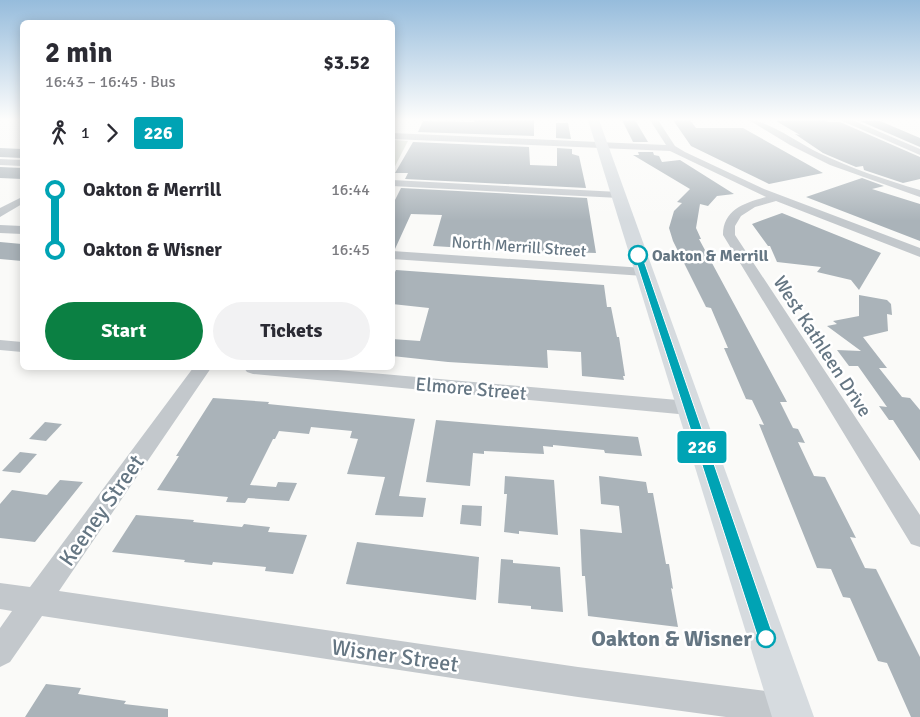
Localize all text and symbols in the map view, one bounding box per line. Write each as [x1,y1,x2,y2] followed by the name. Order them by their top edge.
[45,36,113,70] text: 2 min
[324,51,370,75] text: $3.52
[45,72,176,92] text: 16:43 – 16:45 · Bus
[45,119,73,147] icon: walk
[98,119,126,147] icon: forward
[144,122,173,144] text: 226
[81,123,90,143] text: 1
[83,178,221,202] text: Oakton & Merrill
[331,180,370,200] text: 16:44
[451,232,587,262] street label: North Merrill Street
[83,238,222,262] text: Oakton & Wisner
[331,240,370,260] text: 16:45
[628,245,648,265] marker: Oakton & Merrill
[652,246,769,266] place label: Oakton & Merrill
[768,272,877,422] street label: West Kathleen Drive
[45,302,203,360] button: Start
[213,302,370,360] button: Tickets
[414,372,528,406] street label: Elmore Street
[673,431,731,463] line badge: 226
[687,436,717,458] text: 226
[53,449,150,571] street label: Keeney Street
[591,625,752,652] place label: Oakton & Wisner
[756,628,776,648] marker: Oakton & Wisner
[330,633,460,678] street label: Wisner Street

